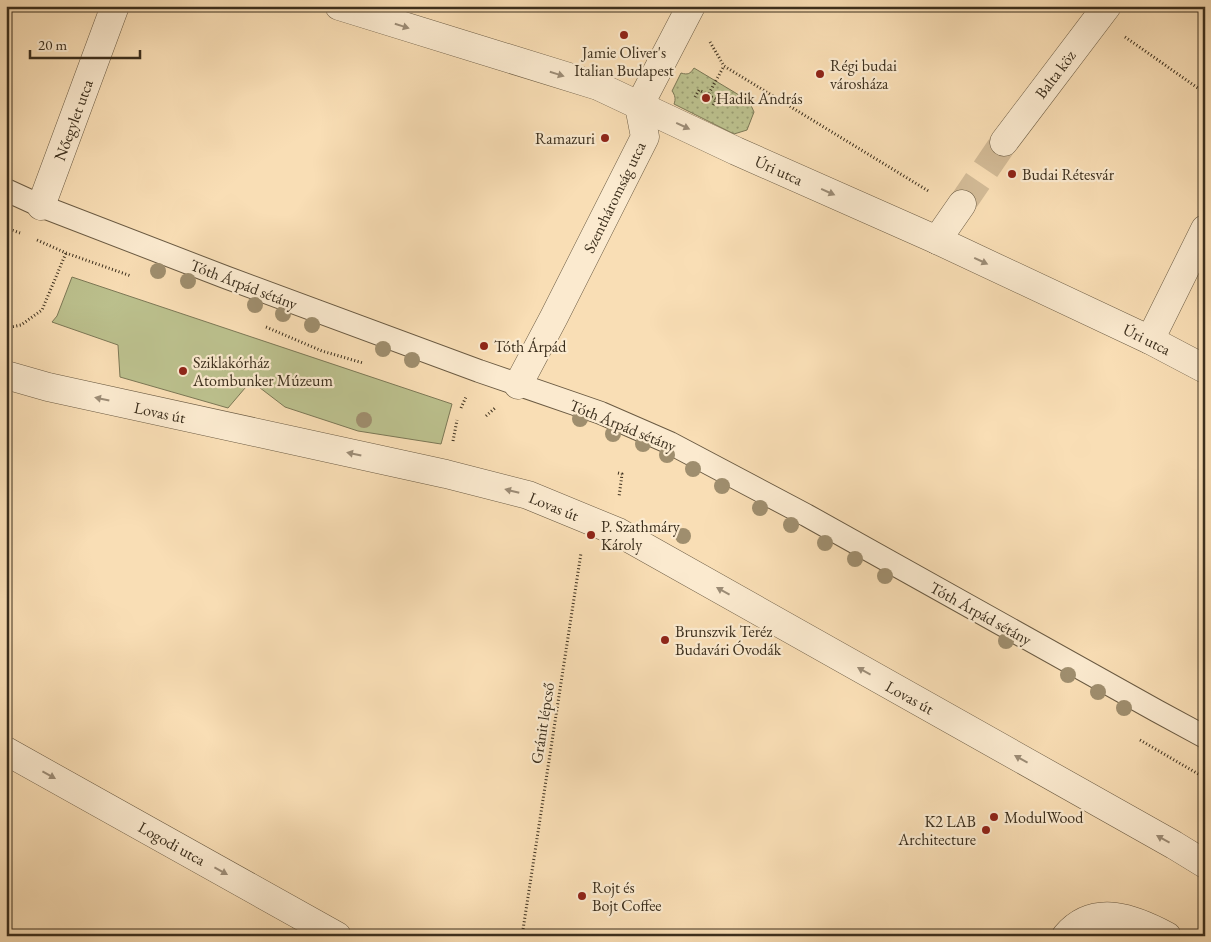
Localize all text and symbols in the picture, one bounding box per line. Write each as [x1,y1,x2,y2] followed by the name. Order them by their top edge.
[395,22,410,30] one-way arrow
[30,28,140,60] scale bar
[618,29,630,41] marker: Jamie Oliver's Italian Budapest
[38,35,67,54] text: 20 m
[574,42,674,81] place label: Jamie Oliver's Italian Budapest
[1030,46,1080,103] street label: Balta köz
[830,55,897,94] place label: Régi budai városháza
[814,68,826,80] marker: Régi budai városháza
[550,70,565,78] one-way arrow
[49,76,98,164] street label: Nőegylet utca
[716,88,803,109] place label: Hadik András
[700,92,712,104] marker: Hadik András
[676,123,690,131] one-way arrow
[535,128,595,149] place label: Ramazuri
[599,132,611,144] marker: Ramazuri
[578,138,651,256] street label: Szentháromság utca
[752,151,807,191] street label: Úri utca
[1022,164,1115,185] place label: Budai Rétesvár
[1006,168,1018,180] marker: Budai Rétesvár
[821,189,835,197] one-way arrow
[187,254,301,315] street label: Tóth Árpád sétány
[974,257,989,265] one-way arrow
[1120,319,1175,360] street label: Úri utca
[494,336,567,357] place label: Tóth Árpád
[478,340,490,352] marker: Tóth Árpád
[192,352,333,391] place label: Sziklakórház Atombunker Múzeum
[177,365,189,377] marker: Sziklakórház Atombunker Múzeum
[94,395,109,403] one-way arrow
[566,395,680,457] street label: Tóth Árpád sétány
[132,397,188,428] street label: Lovas út
[346,450,361,458] one-way arrow
[504,487,519,495] one-way arrow
[526,487,582,526] street label: Lovas út
[601,516,681,555] place label: P. Szathmáry Károly
[585,529,597,541] marker: P. Szathmáry Károly
[926,577,1036,651] street label: Tóth Árpád sétány
[716,587,729,596] one-way arrow
[675,621,782,660] place label: Brunszvik Teréz Budavári Óvodák
[659,634,671,646] marker: Brunszvik Teréz Budavári Óvodák
[857,667,872,675] one-way arrow
[882,676,938,719] street label: Lovas út
[526,681,559,765] street label: Gránit lépcső
[1015,755,1028,764] one-way arrow
[42,770,55,779] one-way arrow
[1004,807,1084,828] place label: ModulWood
[897,811,976,850] place label: K2 LAB Architecture
[988,811,1000,823] marker: ModulWood
[135,816,210,871] street label: Logodi utca
[980,824,992,836] marker: K2 LAB Architecture
[1155,835,1170,843] one-way arrow
[214,867,229,875] one-way arrow
[592,877,662,916] place label: Rojt és Bojt Coffee
[576,890,588,902] marker: Rojt és Bojt Coffee

